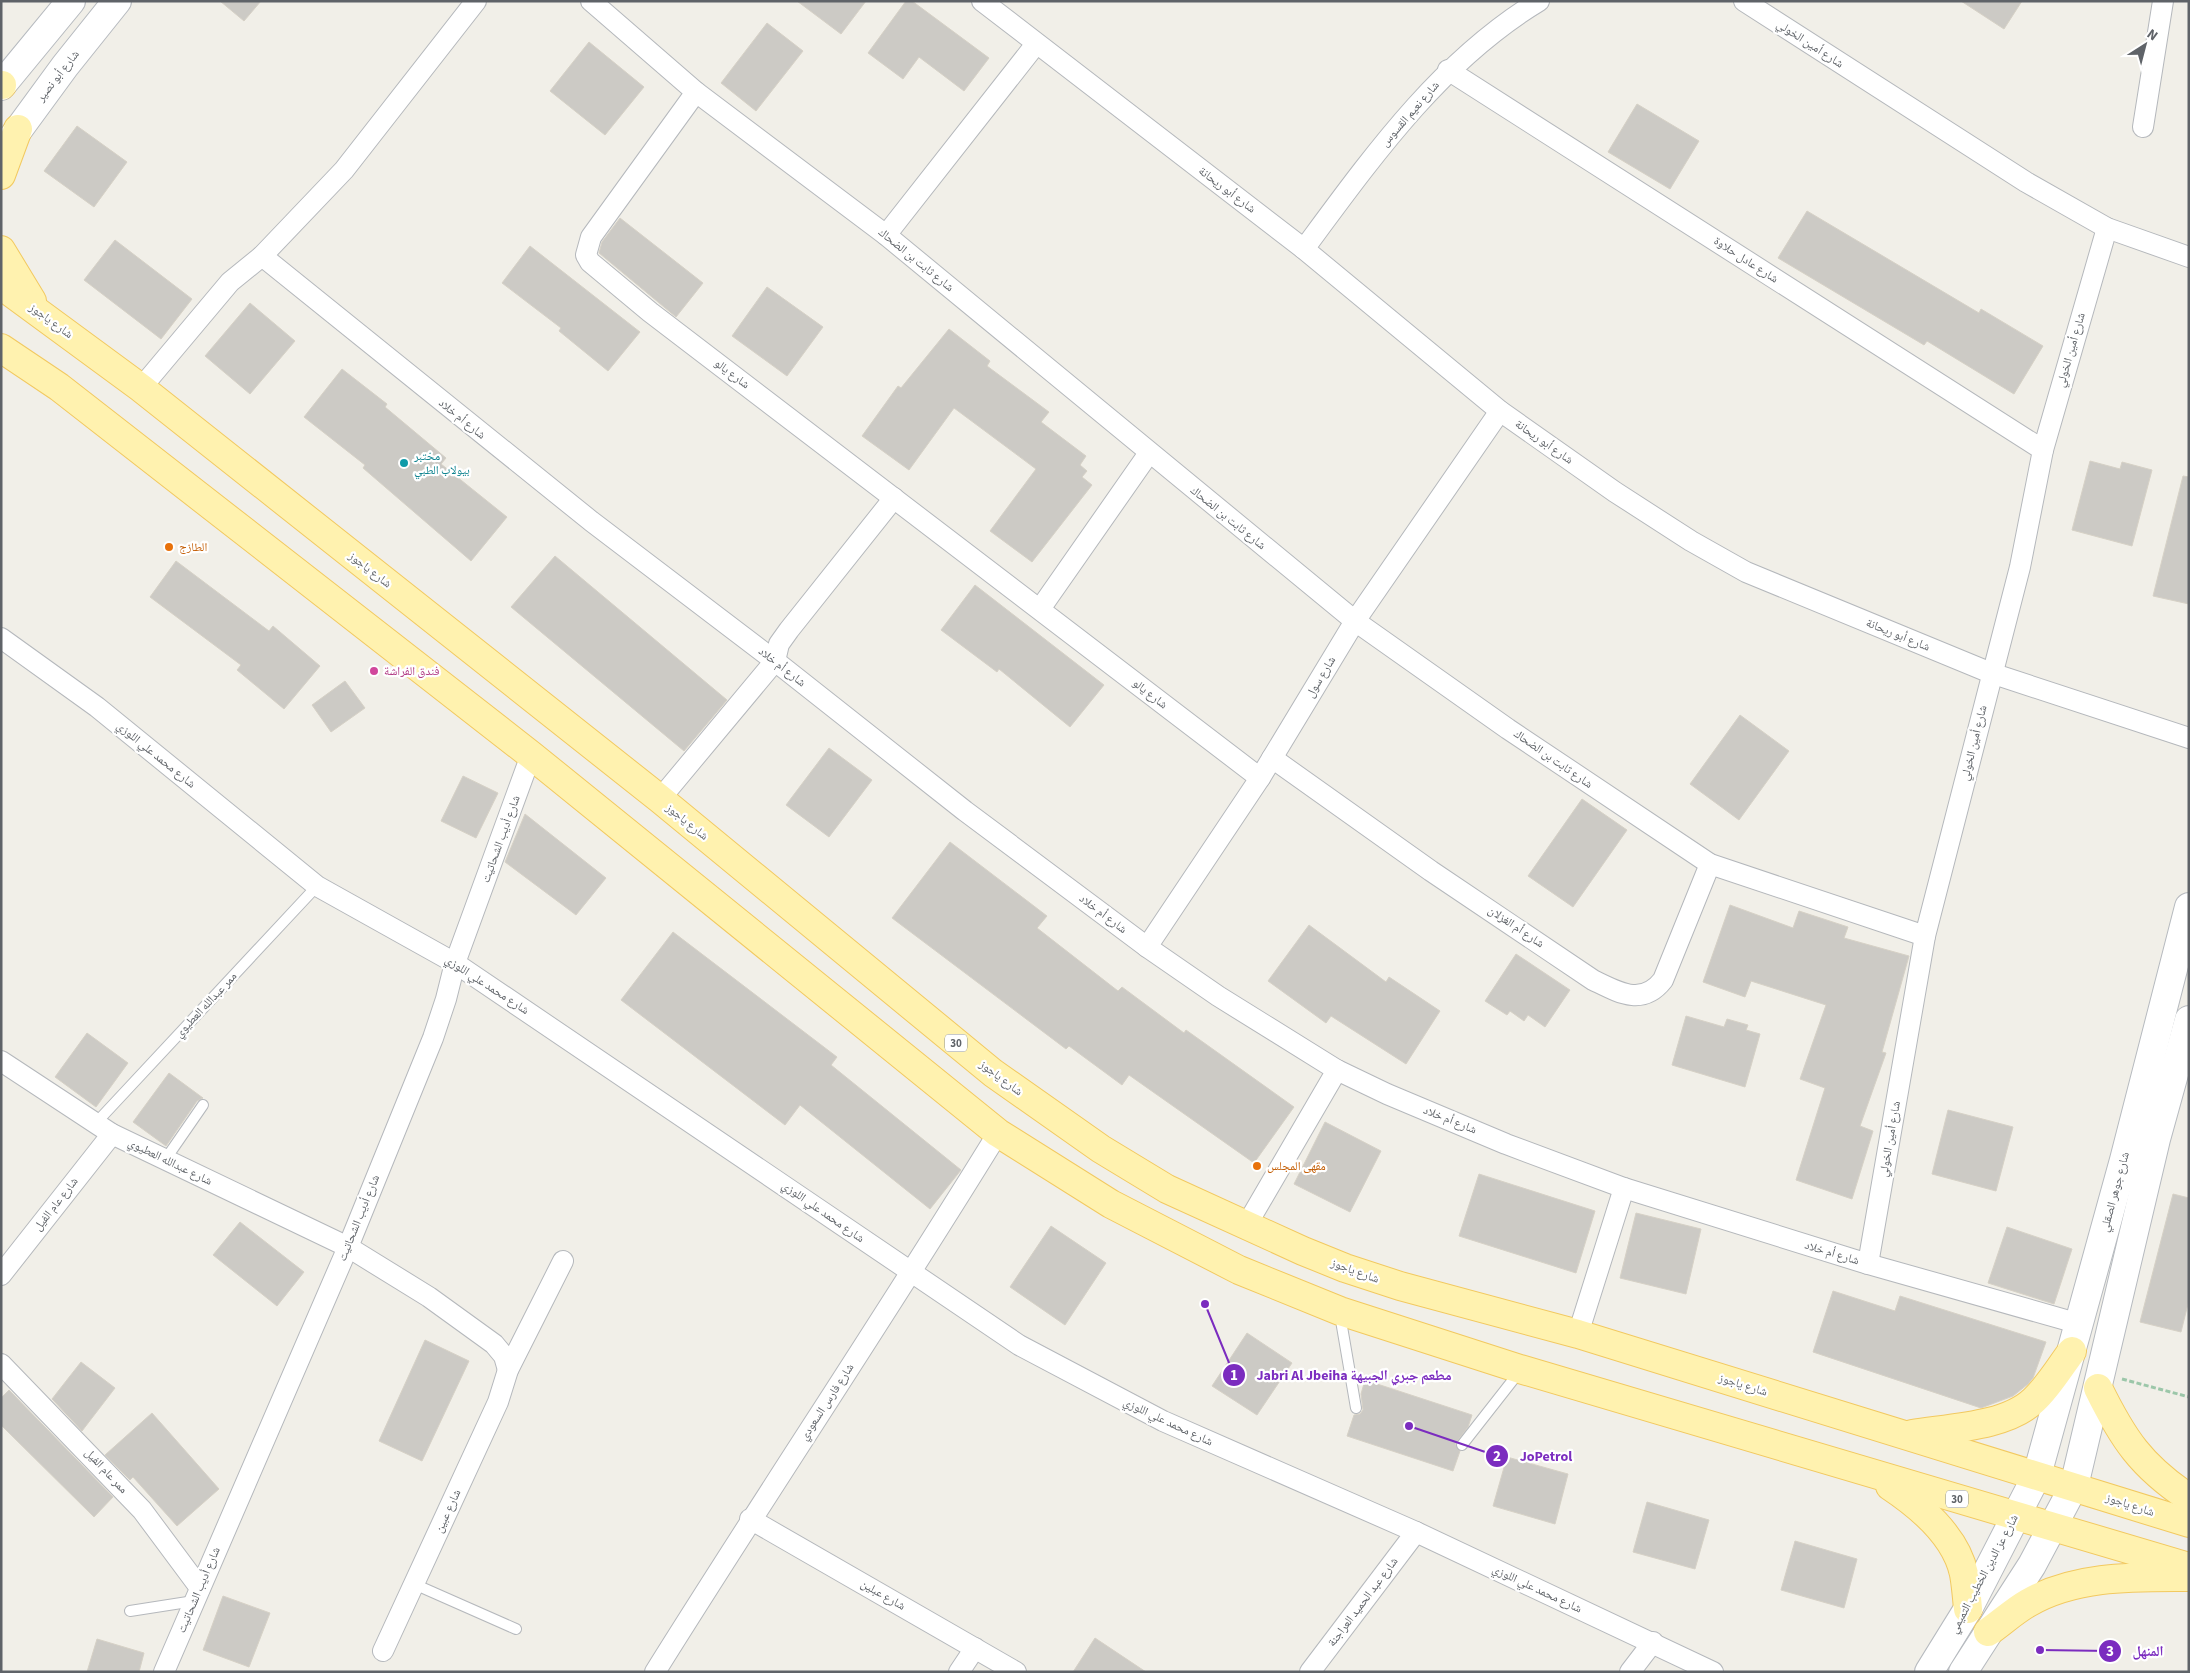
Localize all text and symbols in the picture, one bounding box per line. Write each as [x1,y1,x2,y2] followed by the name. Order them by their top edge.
[1772,16,1847,73] street label: شارع أمين الخولي
[2120,20,2170,70] north arrow
[2142,24,2162,46] text: N
[32,47,84,106] street label: شارع أبو نصير
[1377,77,1443,151] street label: شارع نعيم القسوس
[1195,163,1259,217] street label: شارع أبو ريحانة
[874,224,958,296] street label: شارع ثابت بن الضحاك
[1710,233,1782,287] street label: شارع عادل حلاوة
[25,299,76,343] street label: شارع ياجوز
[2052,311,2091,390] street label: شارع أمين الخولي
[711,355,753,393] street label: شارع يالو
[435,395,489,443] street label: شارع أم خلاد
[1511,416,1577,468] street label: شارع أبو ريحانة
[413,448,470,480] place label: مختبر بيولاب الطبي
[398,457,410,469] marker: مختبر بيولاب الطبي
[1186,482,1270,554] street label: شارع ثابت بن الضحاك
[179,539,207,556] place label: الطازج
[163,541,175,553] marker: الطازج
[344,547,395,592] street label: شارع ياجوز
[1863,614,1933,656] street label: شارع أبو ريحانة
[755,643,809,691] street label: شارع أم خلاد
[1302,653,1340,701] street label: شارع سول
[384,663,439,680] place label: فندق الفراشة
[368,665,380,677] marker: فندق الفراشة
[1129,675,1171,713] street label: شارع يالو
[1956,703,1993,783] street label: شارع أمين الخولي
[112,718,199,793] street label: شارع محمد علي اللوزي
[1510,725,1596,793] street label: شارع ثابت بن الضحاك
[477,793,525,885] street label: شارع أديب الشحاتيت
[661,799,712,844] street label: شارع ياجوز
[1075,890,1131,938] street label: شارع أم خلاد
[1484,902,1548,952] street label: شارع أم الغزلان
[441,951,533,1020] street label: شارع محمد علي اللوزي
[171,968,242,1042] street label: ممر عبدالله العطيوي
[945,1034,967,1052] road number: 30
[975,1055,1026,1100] street label: شارع ياجوز
[1875,1099,1906,1179] street label: شارع أمين الخولي
[1421,1102,1479,1138] street label: شارع أم خلاد
[125,1134,215,1191] street label: شارع عبدالله العطيوي
[2096,1150,2135,1234] street label: شارع جوهر الصقلي
[1267,1158,1326,1175] place label: مقهى المجلس
[1251,1160,1263,1172] marker: مقهى المجلس
[334,1172,384,1264] street label: شارع أديب الشحاتيت
[30,1173,82,1234] street label: شارع عام الفيل
[778,1177,868,1248] street label: شارع محمد علي اللوزي
[1803,1237,1861,1269] street label: شارع أم خلاد
[1328,1254,1382,1288] street label: شارع ياجوز
[796,1360,859,1444] street label: شارع فارس السعودي
[1222,1360,1462,1389] callout: Jabri Al Jbeiha مطعم جبري الجبيهة
[1230,1365,1238,1386] text: 1
[1256,1366,1452,1386] text: Jabri Al Jbeiha مطعم جبري الجبيهة
[1716,1369,1770,1401] street label: شارع ياجوز
[1120,1394,1216,1451] street label: شارع محمد علي اللوزي
[1484,1442,1582,1471] callout: JoPetrol
[81,1445,131,1497] street label: ممر عام الفيل
[1493,1446,1501,1467] text: 2
[1520,1447,1572,1467] text: JoPetrol
[431,1486,465,1535] street label: شارع عبين
[2103,1489,2157,1521] street label: شارع ياجوز
[1946,1490,1968,1508] road number: 30
[1945,1511,2024,1637] street label: شارع عز الدين الخطيب التميمي
[173,1544,225,1636] street label: شارع أديب الشحاتيت
[1324,1554,1402,1650] street label: شارع عبد الحميد العراجنة
[1489,1561,1585,1618] street label: شارع محمد علي اللوزي
[858,1575,909,1615] street label: شارع عبلين
[2097,1636,2174,1665] callout: المنهل
[2106,1641,2114,1662] text: 3
[2132,1642,2164,1662] text: المنهل

